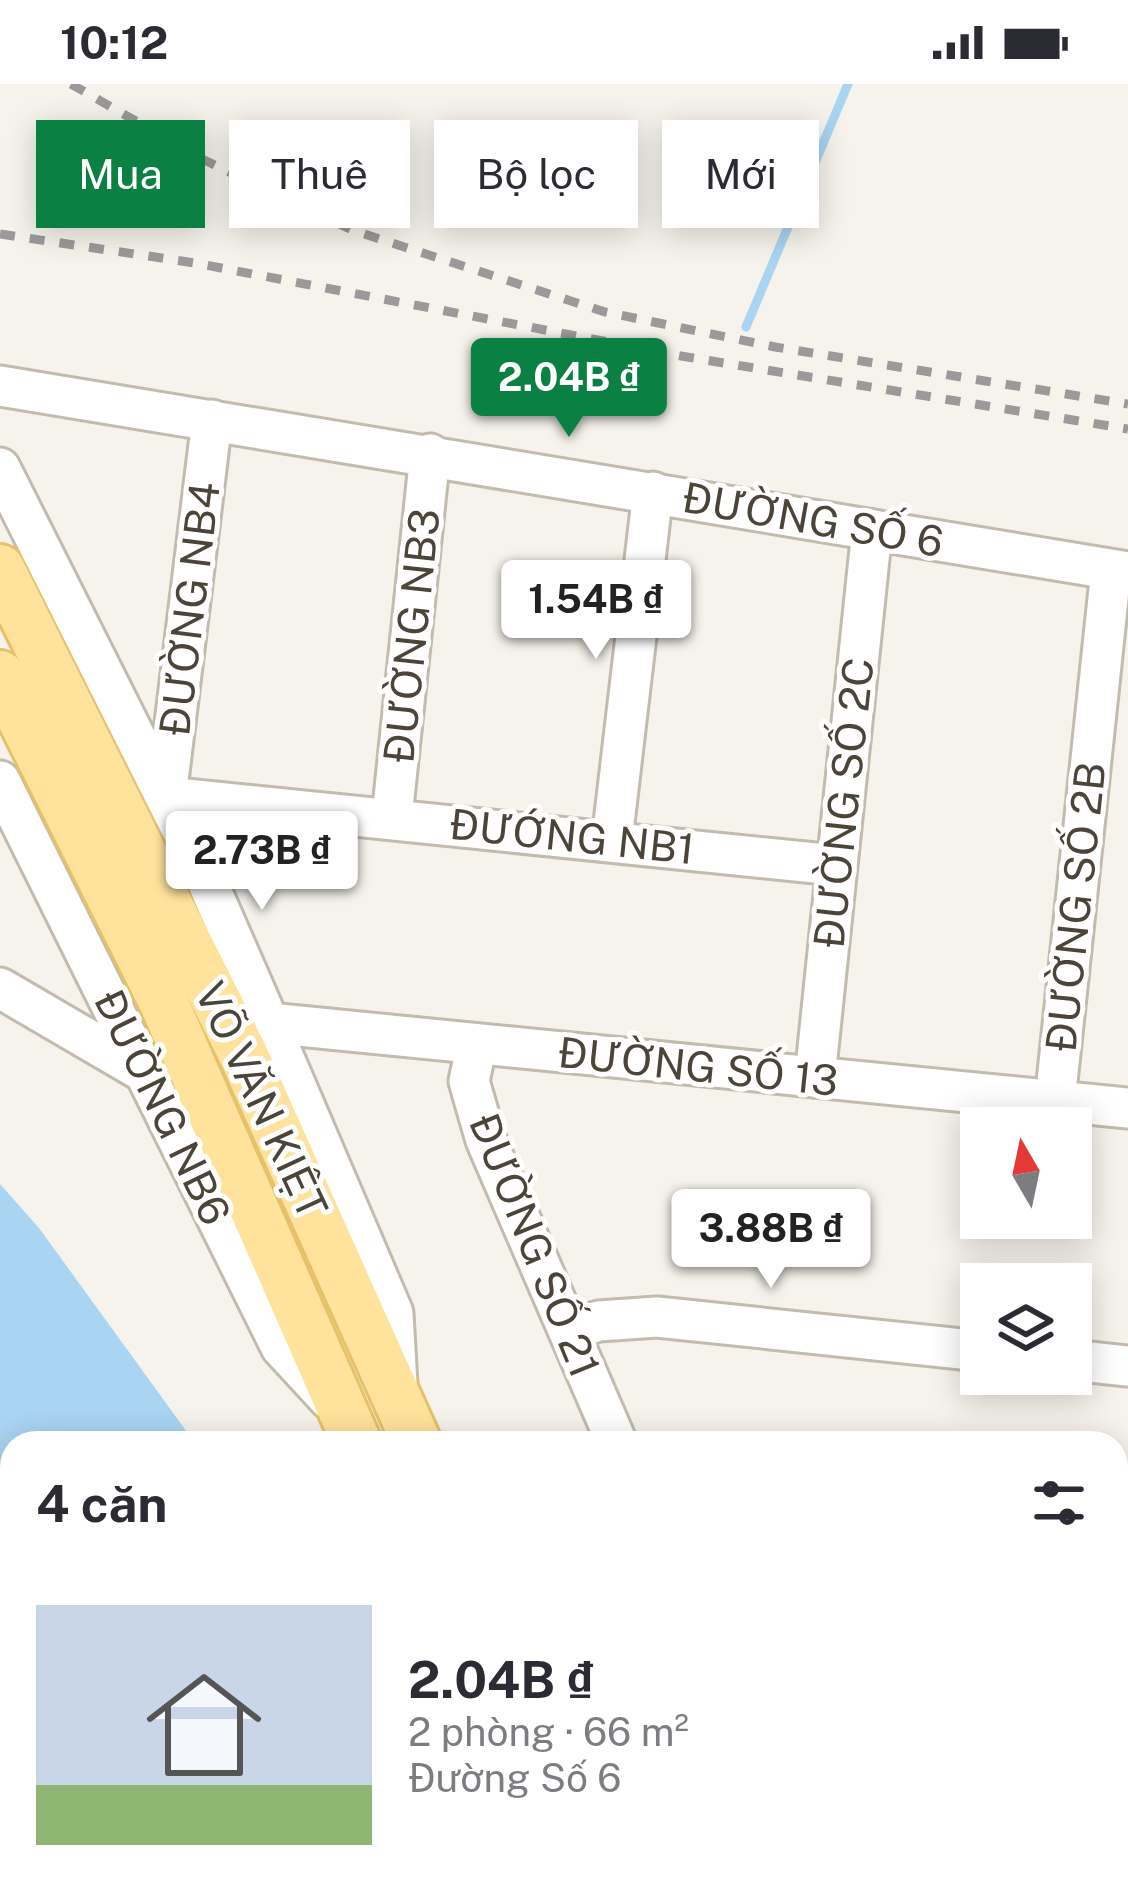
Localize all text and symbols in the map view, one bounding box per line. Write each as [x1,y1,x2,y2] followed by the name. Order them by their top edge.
[60,16,168,69] text: 10:12
[36,120,205,228] chip: Mua
[229,120,410,228] chip: Thuê
[434,120,638,228] chip: Bộ lọc
[662,120,819,228] chip: Mới
[458,338,680,440] pin: 2.04B ₫
[498,354,640,400] text: 2.04B ₫
[679,469,948,566] street label: ĐƯỜNG SỐ 6
[149,479,229,739] street label: ĐƯỜNG NB4
[373,506,449,766] street label: ĐƯỜNG NB3
[485,560,707,662] pin: 1.54B ₫
[528,576,664,622] text: 1.54B ₫
[800,655,883,951] street label: ĐƯỜNG SỐ 2C
[1032,759,1115,1054] street label: ĐƯỜNG SỐ 2B
[447,799,697,873] street label: ĐƯỚNG NB1
[151,811,373,913] pin: 2.73B ₫
[193,827,331,873] text: 2.73B ₫
[186,974,338,1226] street label: VÕ VĂN KIỆT
[85,982,241,1232] street label: ĐƯỜNG NB6
[555,1024,841,1105] street label: ĐƯỜNG SỐ 13
[460,1105,613,1384] street label: ĐƯỜNG SỐ 21
[960,1107,1092,1239] north arrow
[960,1107,1092,1395] map controls
[660,1189,882,1291] pin: 3.88B ₫
[698,1205,844,1251] text: 3.88B ₫
[960,1263,1092,1395] button: layers
[1026,1470,1092,1536] icon: filters
[36,1474,168,1533] text: 4 căn
[408,1650,594,1709] text: 2.04B ₫
[132,1653,276,1797] icon: home
[408,1709,689,1755] text: 2 phòng · 66 m²
[408,1755,622,1801] text: Đường Số 6

